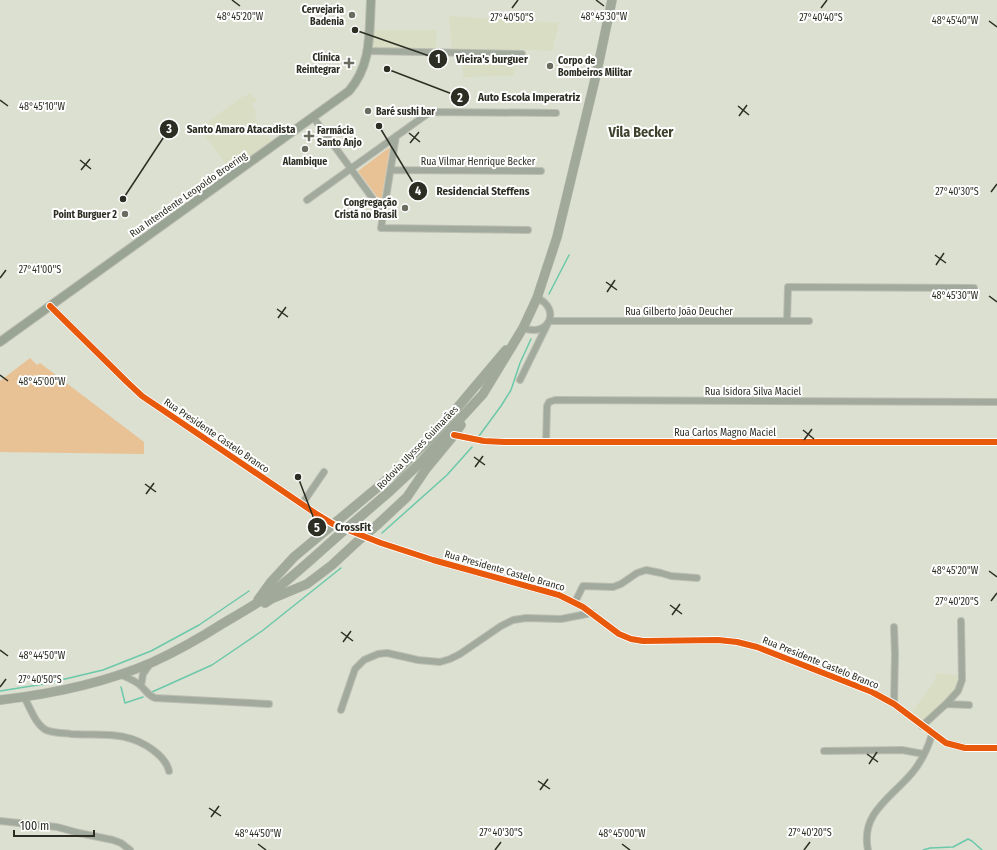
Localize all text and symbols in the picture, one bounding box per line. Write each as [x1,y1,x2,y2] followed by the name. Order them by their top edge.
[302,4,344,28] place label: Cervejaria Badenia
[347,10,357,20] marker: Cervejaria Badenia
[217,11,264,23] text: 48°45'20"W
[581,11,628,23] text: 48°45'30"W
[490,12,534,24] text: 27°40'50"S
[799,12,843,24] text: 27°40'40"S
[932,15,979,27] text: 48°45'40"W
[428,48,536,71] callout: Vieira's burguer
[296,51,340,76] place label: Clínica Reintegrar
[435,52,441,66] text: 1
[455,53,529,66] text: Vieira's burguer
[558,55,632,79] place label: Corpo de Bombeiros Militar
[343,57,355,69] marker: Clínica Reintegrar
[545,61,555,71] marker: Corpo de Bombeiros Militar
[450,86,588,109] callout: Auto Escola Imperatriz
[456,91,463,105] text: 2
[477,91,580,104] text: Auto Escola Imperatriz
[19,101,65,113] text: 48°45'10"W
[376,105,435,118] place label: Baré sushi bar
[363,106,373,116] marker: Baré sushi bar
[159,118,303,141] callout: Santo Amaro Atacadista
[165,122,172,136] text: 3
[187,123,296,136] text: Santo Amaro Atacadista
[317,124,362,149] place label: Farmácia Santo Anjo
[608,124,674,141] district label: Vila Becker
[304,131,314,141] marker: Farmácia Santo Anjo
[300,144,310,154] marker: Alambique
[128,149,250,240] street label: Rua Intendente Leopoldo Broering
[282,156,327,168] place label: Alambique
[421,156,536,168] street label: Rua Vilmar Henrique Becker
[408,180,537,203] callout: Residencial Steffens
[415,184,421,198] text: 4
[436,185,530,198] text: Residencial Steffens
[935,186,979,198] text: 27°40'30"S
[335,197,398,221] place label: Congregação Cristã no Brasil
[400,203,410,213] marker: Congregação Cristã no Brasil
[53,209,117,221] place label: Point Burguer 2
[120,209,130,219] marker: Point Burguer 2
[19,264,61,276] text: 27°41'00"S
[932,290,979,302] text: 48°45'30"W
[625,306,733,318] street label: Rua Gilberto João Deucher
[18,376,66,388] text: 48°45'00"W
[705,386,802,398] street label: Rua Isidora Silva Maciel
[162,396,271,476] street label: Rua Presidente Castelo Branco
[375,403,461,492] street label: Rodovia Ulysses Guimarães
[674,427,776,439] street label: Rua Carlos Magno Maciel
[307,516,379,539] callout: CrossFit
[314,521,320,535] text: 5
[335,521,371,534] text: CrossFit
[443,548,566,594] street label: Rua Presidente Castelo Branco
[932,565,979,577] text: 48°45'20"W
[935,596,979,608] text: 27°40'20"S
[761,634,881,692] street label: Rua Presidente Castelo Branco
[19,650,66,662] text: 48°44'50"W
[18,674,62,686] text: 27°40'50"S
[14,812,94,838] scale bar
[20,819,49,833] text: 100 m
[479,827,523,839] text: 27°40'30"S
[788,827,832,839] text: 27°40'20"S
[235,828,282,840] text: 48°44'50"W
[598,828,646,840] text: 48°45'00"W

